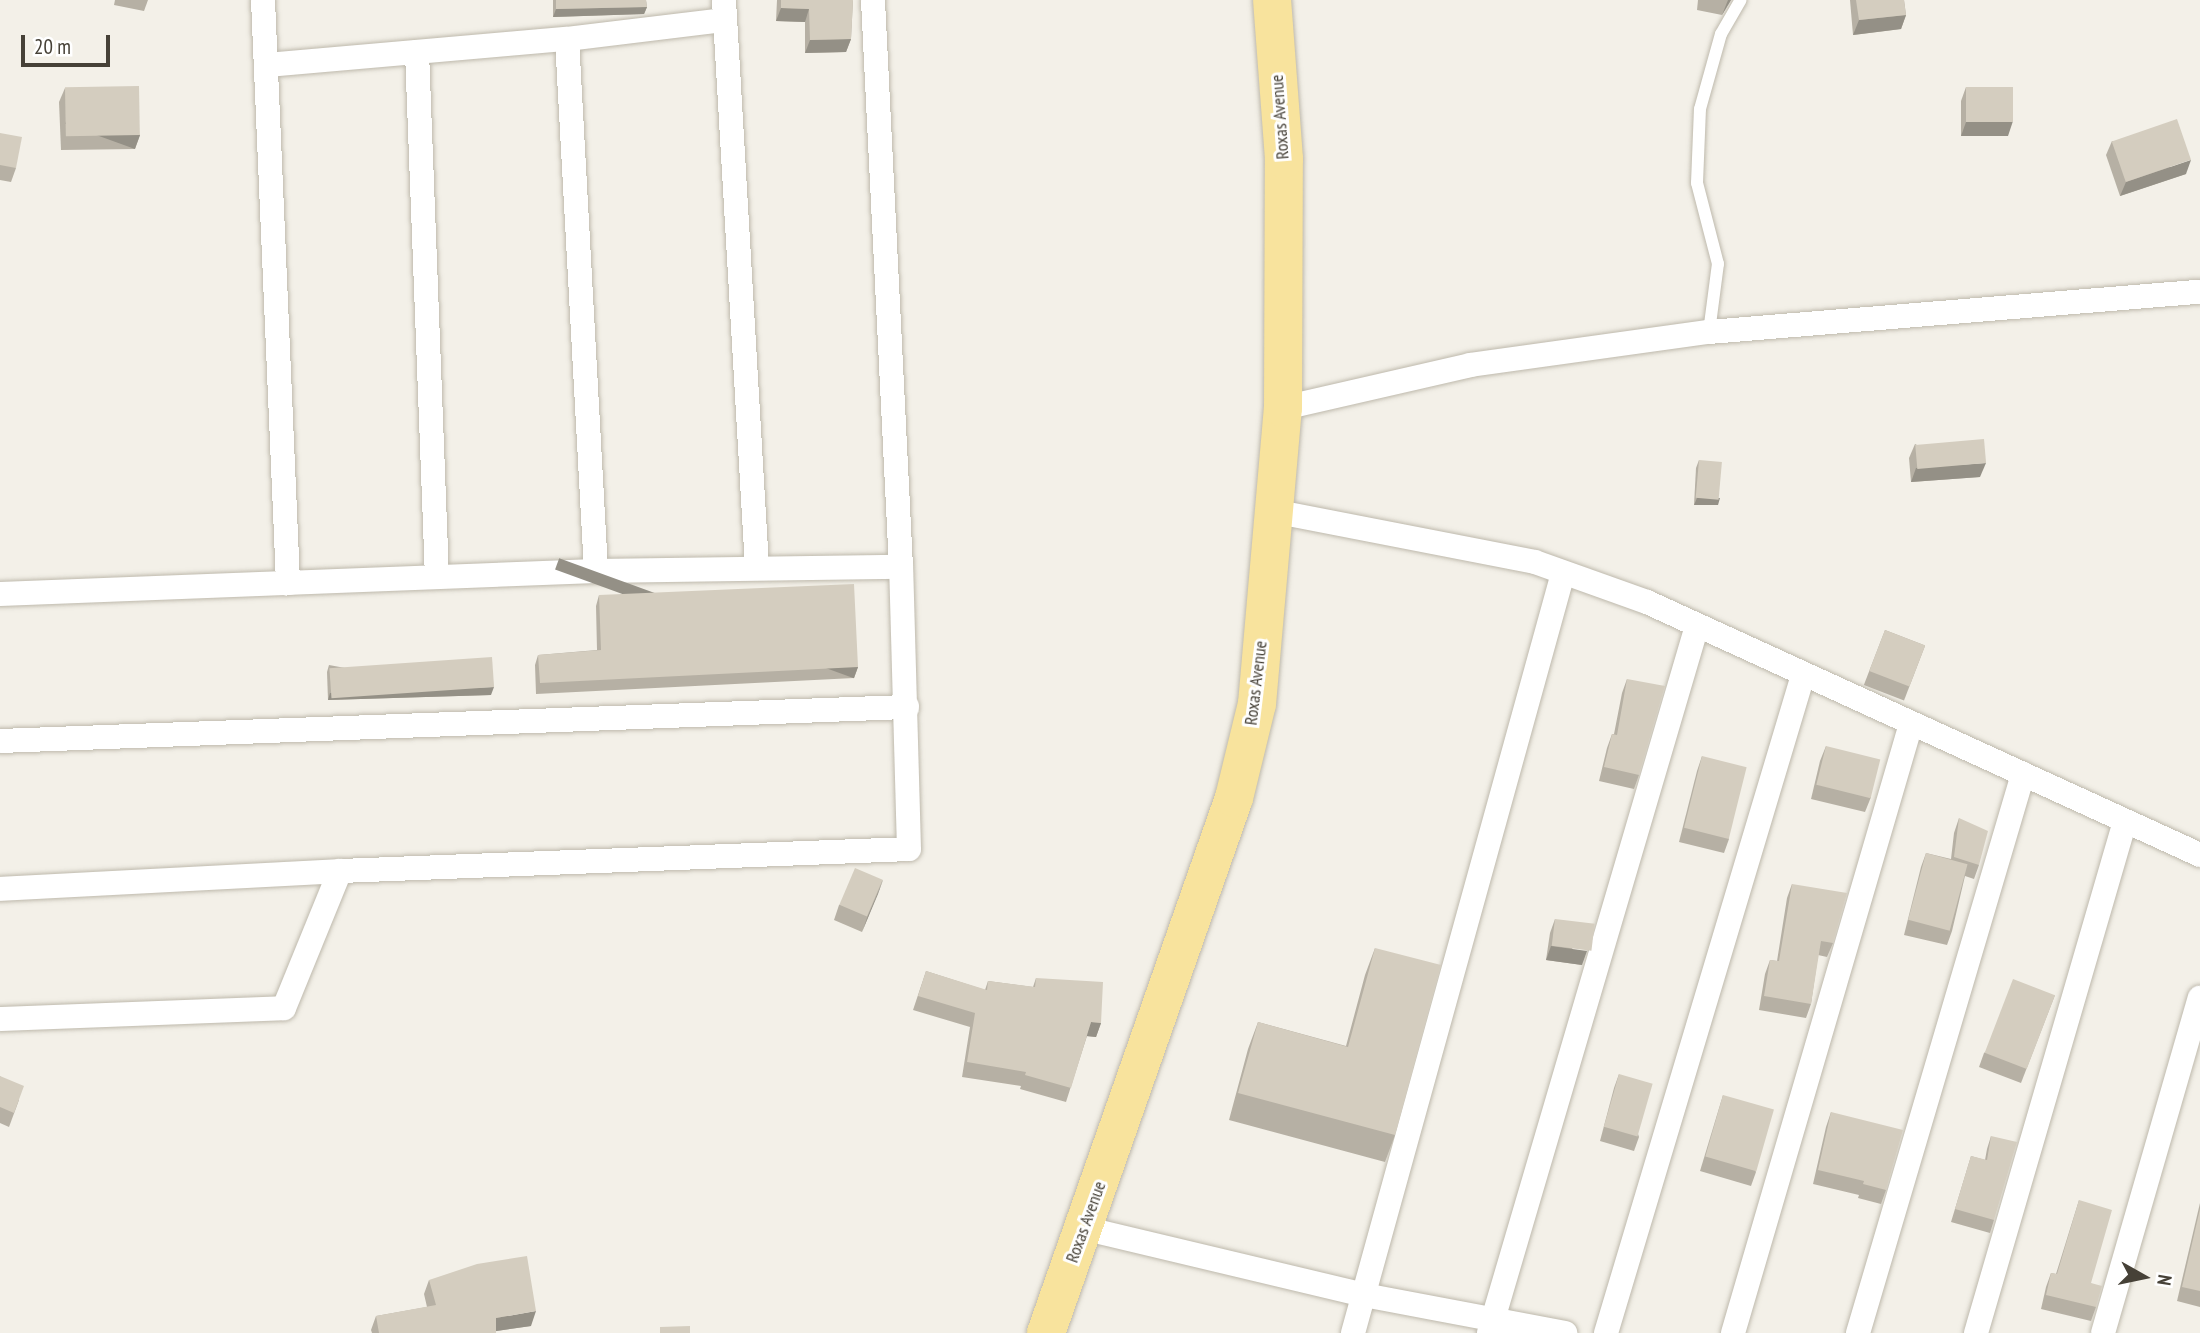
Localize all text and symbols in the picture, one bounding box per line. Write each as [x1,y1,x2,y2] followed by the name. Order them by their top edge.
[24,21,114,65] scale bar
[34,33,71,60] text: 20 m
[1266,74,1294,160] street label: Roxas Avenue
[1240,639,1272,727] street label: Roxas Avenue
[1061,1178,1111,1266] street label: Roxas Avenue
[2109,1242,2179,1312] north arrow
[2152,1273,2177,1287] text: N

